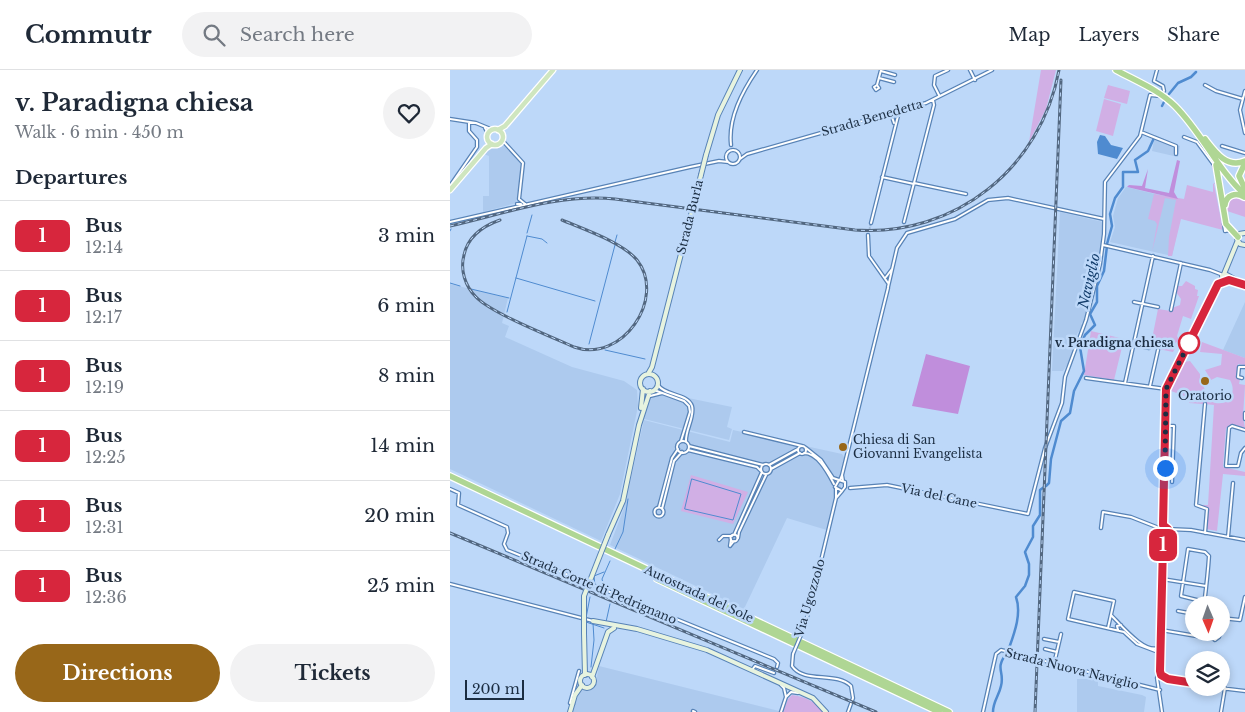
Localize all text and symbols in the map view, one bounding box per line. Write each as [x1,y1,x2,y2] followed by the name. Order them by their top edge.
[182,12,532,57] search box
[25,20,152,49] text: Commutr
[200,21,228,49] icon: search
[240,23,355,46] text: Search here
[1009,24,1050,46] text: Map
[1078,24,1139,46] text: Layers
[1167,24,1220,46] text: Share
[383,87,435,139] button: heart
[15,88,254,117] text: v. Paradigna chiesa
[820,96,925,139] street label: Strada Benedetta
[15,122,184,142] text: Walk · 6 min · 450 m
[15,166,127,189] text: Departures
[673,178,706,256] street label: Strada Burla
[85,214,122,237] text: Bus
[378,224,435,247] text: 3 min
[39,225,46,247] text: 1
[85,237,123,257] text: 12:14
[1074,252,1104,311] water label: Naviglio
[85,284,122,307] text: Bus
[377,294,435,317] text: 6 min
[39,295,46,317] text: 1
[85,307,122,327] text: 12:17
[1178,332,1200,354] marker: v. Paradigna chiesa
[1055,335,1174,350] place label: v. Paradigna chiesa
[85,354,122,377] text: Bus
[378,364,435,387] text: 8 min
[39,365,46,387] text: 1
[1199,375,1211,387] marker: Oratorio
[85,377,124,397] text: 12:19
[1178,388,1232,403] place label: Oratorio
[85,424,122,447] text: Bus
[853,432,983,461] place label: Chiesa di San Giovanni Evangelista
[370,434,435,457] text: 14 min
[39,435,46,457] text: 1
[837,441,849,453] marker: Chiesa di San Giovanni Evangelista
[85,447,126,467] text: 12:25
[1153,456,1178,481] your location
[899,480,978,511] street label: Via del Cane
[85,494,122,517] text: Bus
[364,504,435,527] text: 20 min
[39,505,46,527] text: 1
[85,517,124,537] text: 12:31
[1147,529,1179,561] line badge: 1
[1159,534,1167,556] text: 1
[519,548,679,627] street label: Strada Corte di Pedrignano
[791,557,828,640] street label: Via Ugozzolo
[641,561,756,625] street label: Autostrada del Sole
[85,564,122,587] text: Bus
[367,574,435,597] text: 25 min
[39,575,46,597] text: 1
[85,587,127,607] text: 12:36
[1185,596,1230,641] north arrow
[1185,596,1230,696] map controls
[15,644,220,702] button: Directions
[230,644,435,702] button: Tickets
[1004,645,1141,692] street label: Strada Nuova Naviglio
[1185,651,1230,696] button: layers
[465,677,524,700] scale bar
[472,680,520,698] text: 200 m

